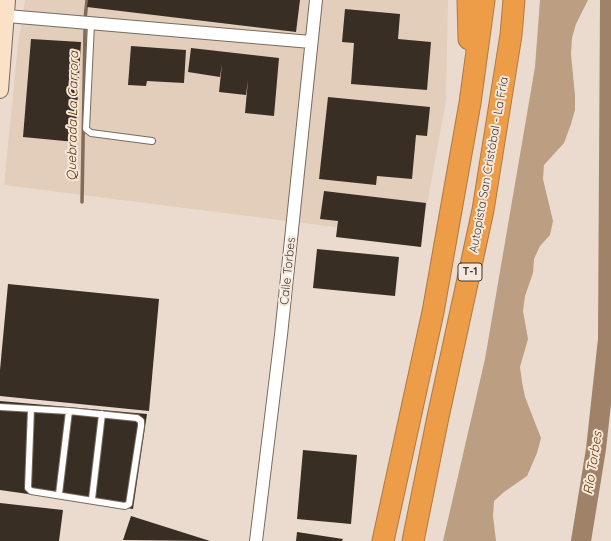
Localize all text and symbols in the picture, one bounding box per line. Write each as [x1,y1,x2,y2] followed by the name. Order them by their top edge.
[64,51,82,181] water label: Quebrada La Carrora
[466,76,512,254] street label: Autopista San Cristóbal - La Fría
[277,236,299,306] street label: Calle Torbes
[458,263,482,281] road number: T-1
[580,430,606,496] water label: Río Torbes

